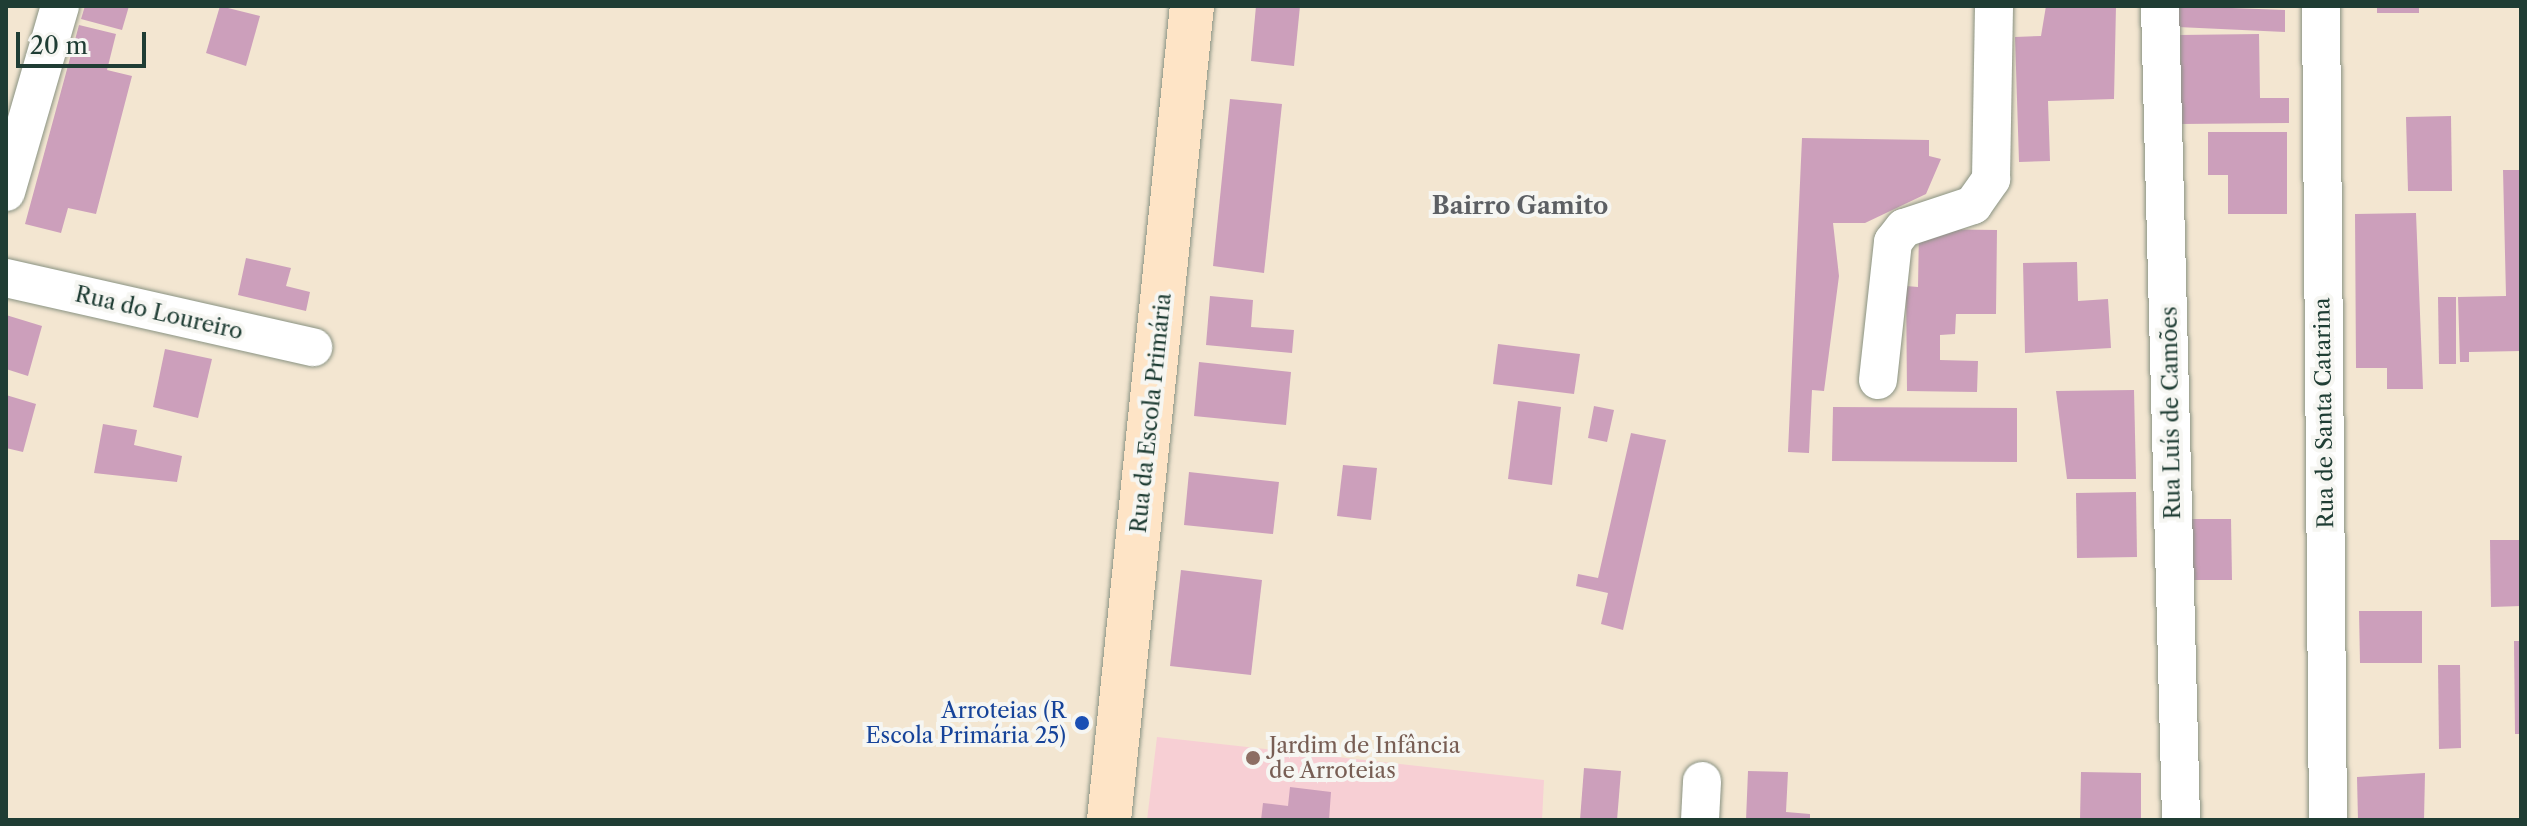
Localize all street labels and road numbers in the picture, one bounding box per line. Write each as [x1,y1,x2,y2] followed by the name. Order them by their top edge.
[72,281,246,345] street label: Rua do Loureiro
[1125,291,1177,535] street label: Rua da Escola Primária
[2309,297,2339,529] street label: Rua de Santa Catarina
[2156,306,2186,520] street label: Rua Luís de Camões

